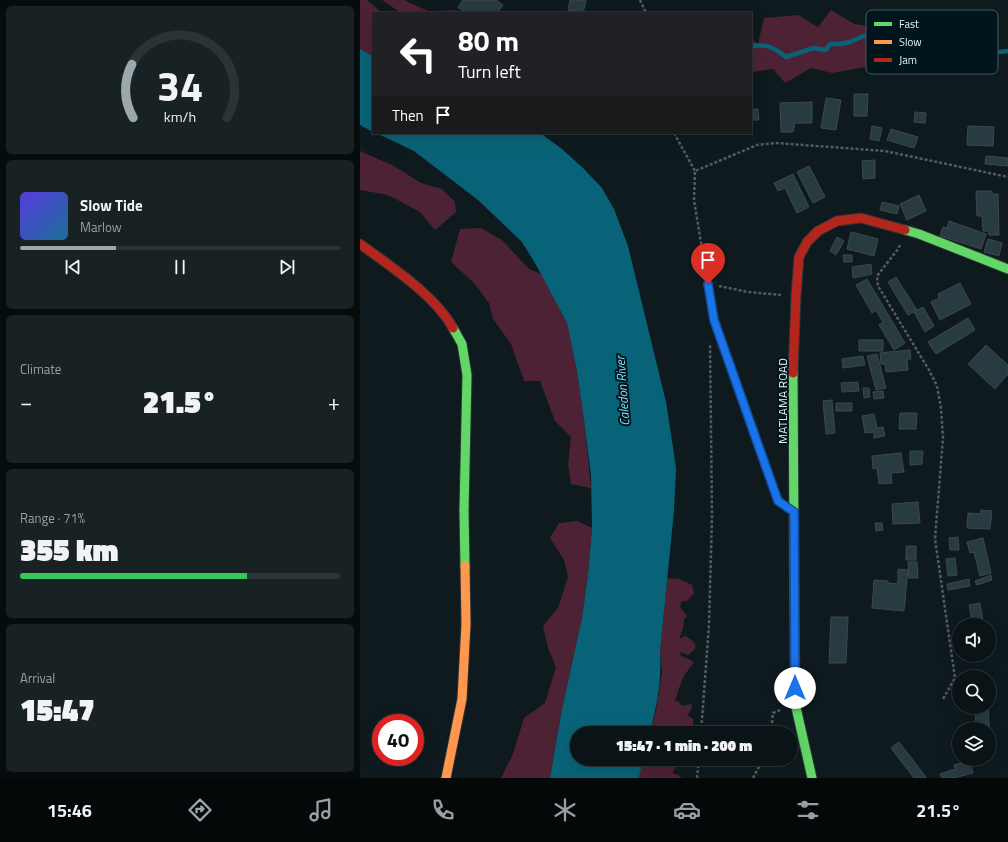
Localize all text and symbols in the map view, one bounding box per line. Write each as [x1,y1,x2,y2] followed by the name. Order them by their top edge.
[866,10,998,74] legend
[899,16,919,32] text: Fast
[458,19,519,62] text: 80 m
[392,28,444,80] icon: left
[899,34,922,50] text: Slow
[899,52,917,68] text: Jam
[157,54,203,117] text: 34
[458,58,521,85] text: Turn left
[392,104,424,127] text: Then
[432,104,454,126] icon: arrive
[164,106,196,128] text: km/h
[80,194,143,217] text: Slow Tide
[80,217,122,237] text: Marlow
[691,243,725,284] pin
[697,249,719,271] icon: arrive
[62,256,84,278] icon: previous
[169,256,191,278] icon: pause
[276,256,298,278] icon: next
[609,354,634,427] water label: Caledon River
[773,358,792,444] street label: MATLAMA ROAD
[20,359,61,379] text: Climate
[143,379,217,425] text: 21.5°
[20,385,32,419] text: −
[328,385,340,419] text: +
[20,508,85,528] text: Range · 71%
[20,527,118,573] text: 355 km
[952,618,996,766] map controls
[952,618,996,662] button: sound
[774,667,816,709] position arrow
[20,668,55,688] text: Arrival
[952,670,996,714] button: search
[20,687,95,733] text: 15:47
[372,714,424,766] speed limit sign: 40
[952,722,996,766] button: layers
[616,734,752,757] text: 15:47 · 1 min · 200 m
[186,796,214,824] icon: directions
[307,796,335,824] icon: music
[429,796,457,824] icon: phone
[551,796,579,824] icon: climate
[673,796,701,824] icon: car
[794,796,822,824] icon: filters
[47,797,92,824] text: 15:46
[916,797,961,824] text: 21.5°

